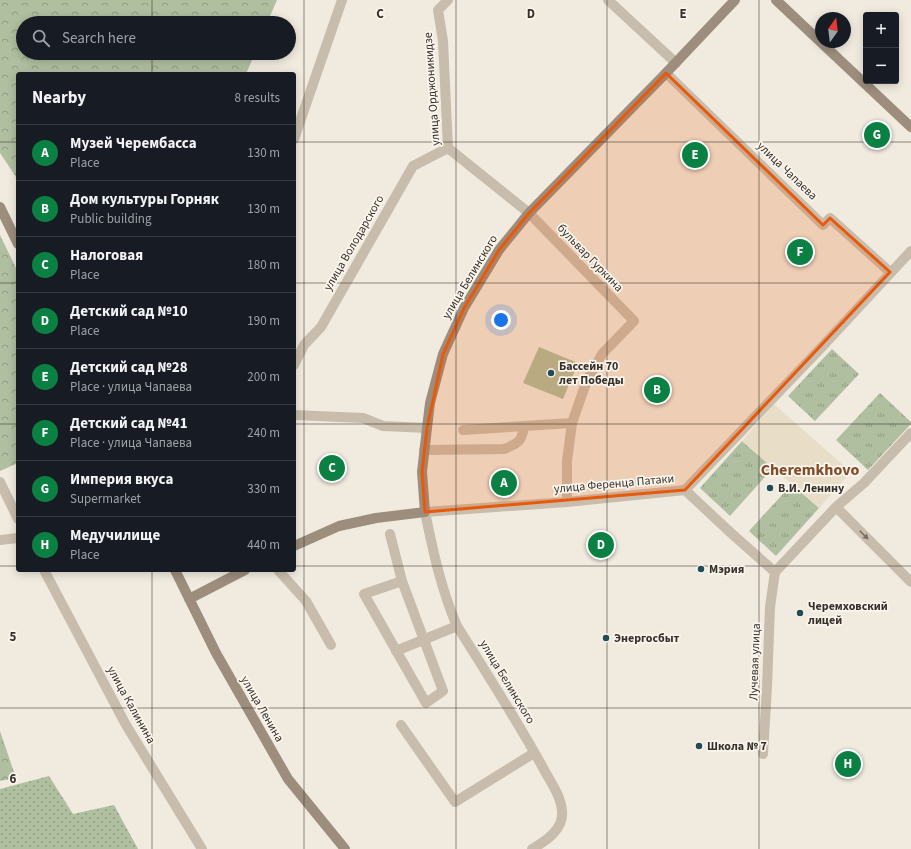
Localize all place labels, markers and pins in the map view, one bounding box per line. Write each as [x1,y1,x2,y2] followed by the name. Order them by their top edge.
[864,120,890,150] pin: G
[682,140,708,170] pin: E
[787,237,813,267] pin: F
[559,358,624,389] place label: Бассейн 70 лет Победы
[546,368,556,378] marker: Бассейн 70 лет Победы
[644,375,670,405] pin: B
[319,453,345,483] pin: C
[491,468,517,498] pin: A
[778,480,845,497] place label: В.И. Ленину
[765,483,775,493] marker: В.И. Ленину
[588,530,614,560] pin: D
[709,561,744,578] place label: Мэрия
[696,564,706,574] marker: Мэрия
[808,598,888,629] place label: Черемховский лицей
[795,608,805,618] marker: Черемховский лицей
[614,630,680,647] place label: Энергосбыт
[601,633,611,643] marker: Энергосбыт
[707,738,767,755] place label: Школа № 7
[694,741,704,751] marker: Школа № 7
[835,749,861,779] pin: H

